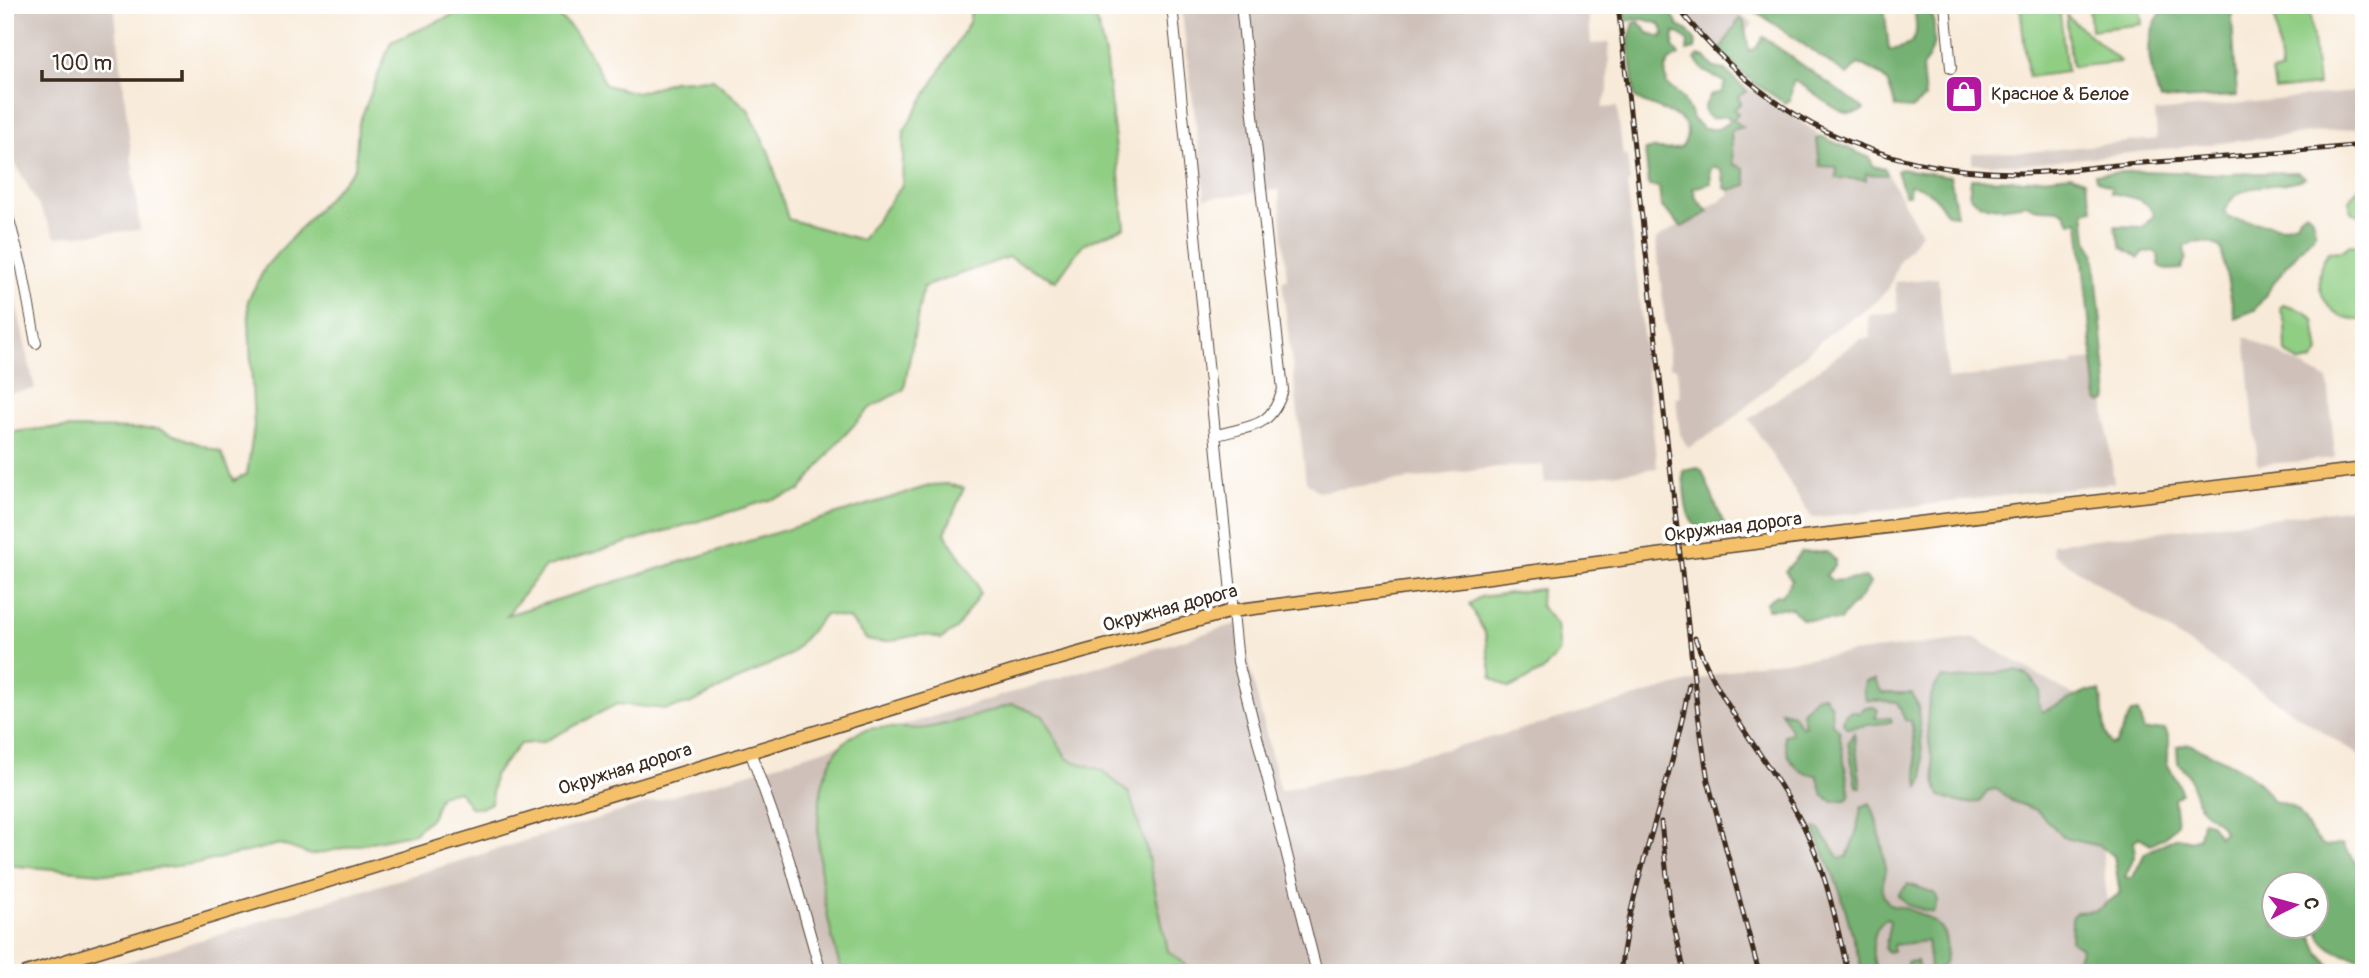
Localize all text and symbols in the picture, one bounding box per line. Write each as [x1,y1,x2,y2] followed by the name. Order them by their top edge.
[42,38,182,82] scale bar
[52,50,112,77] text: 100 m
[1943,73,1985,115] shop icon: Красное & Белое
[1991,82,2130,106] place label: Красное & Белое
[1663,507,1803,547] street label: Окружная дорога
[1100,578,1240,638] street label: Окружная дорога
[555,737,695,801] street label: Окружная дорога
[2260,870,2330,940] north arrow
[2298,896,2323,911] text: С

